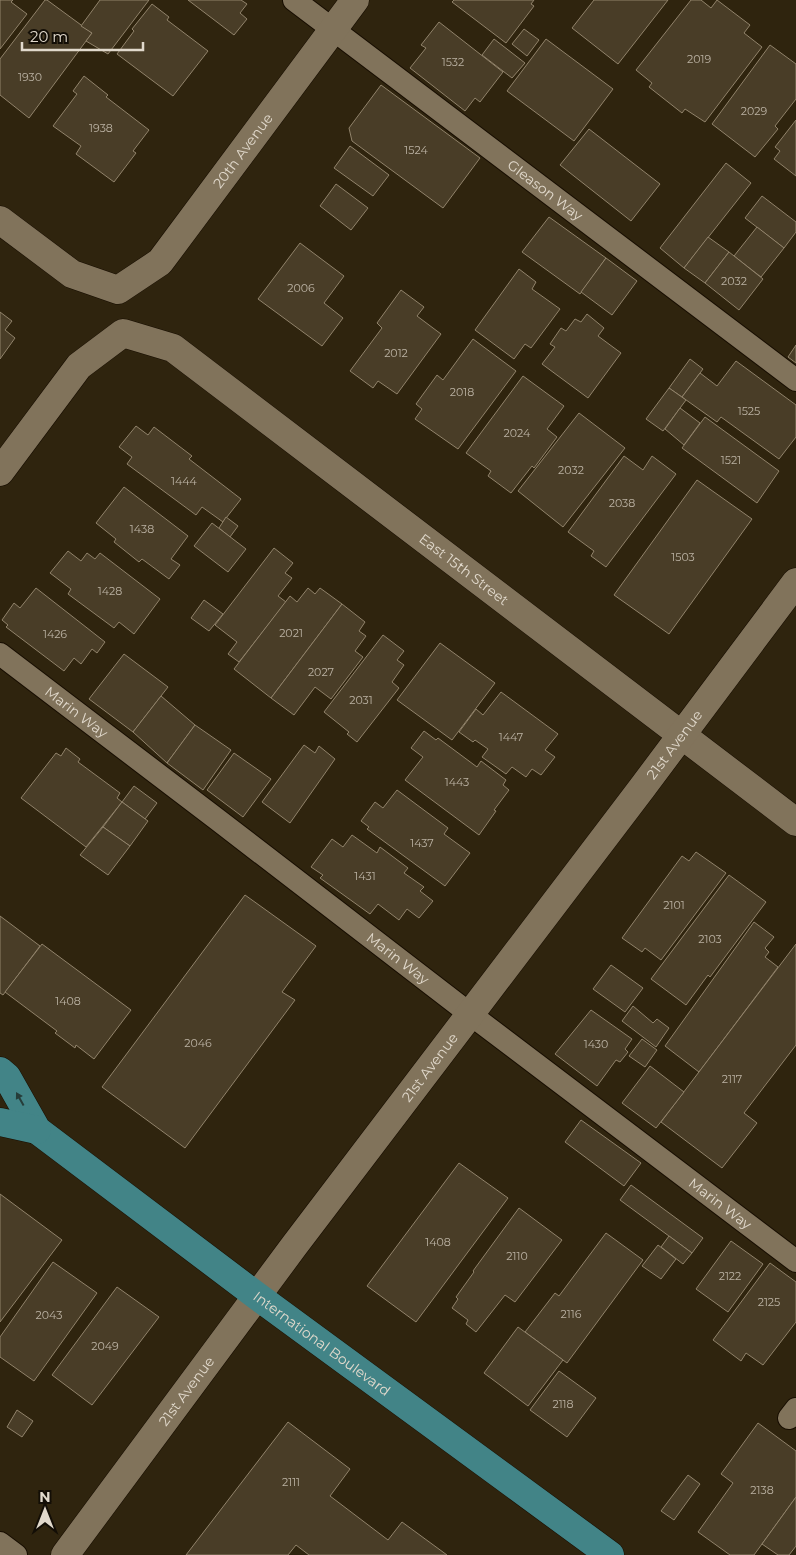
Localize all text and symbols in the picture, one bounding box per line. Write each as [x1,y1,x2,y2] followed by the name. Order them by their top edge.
[22,20,144,52] scale bar
[30,27,68,46] text: 20 m
[687,52,711,66] house number: 2019
[442,55,464,69] house number: 1532
[18,70,42,84] house number: 1930
[741,104,768,118] house number: 2029
[209,110,277,192] street label: 20th Avenue
[89,121,113,135] house number: 1938
[404,143,428,157] house number: 1524
[504,156,587,225] street label: Gleason Way
[721,274,747,288] house number: 2032
[287,281,315,295] house number: 2006
[384,346,408,360] house number: 2012
[450,385,474,399] house number: 2018
[738,404,760,418] house number: 1525
[504,426,531,440] house number: 2024
[721,453,741,467] house number: 1521
[558,463,584,477] house number: 2032
[171,474,198,488] house number: 1444
[609,496,635,510] house number: 2038
[130,522,154,536] house number: 1438
[416,530,513,609] street label: East 15th Street
[671,550,695,564] house number: 1503
[98,584,122,598] house number: 1428
[279,626,303,640] house number: 2021
[43,627,67,641] house number: 1426
[308,665,334,679] house number: 2027
[41,682,112,742] street label: Marin Way
[349,693,373,707] house number: 2031
[643,706,706,783] street label: 21st Avenue
[499,730,523,744] house number: 1447
[445,775,469,789] house number: 1443
[410,836,434,850] house number: 1437
[354,869,376,883] house number: 1431
[663,898,685,912] house number: 2101
[363,929,433,989] street label: Marin Way
[698,932,722,946] house number: 2103
[55,994,81,1008] house number: 1408
[398,1029,462,1105] street label: 21st Avenue
[184,1036,212,1050] house number: 2046
[584,1037,608,1051] house number: 1430
[722,1072,742,1086] house number: 2117
[15,1093,24,1106] one-way arrow
[685,1174,756,1234] street label: Marin Way
[425,1235,451,1249] house number: 1408
[506,1249,528,1263] house number: 2110
[719,1269,741,1283] house number: 2122
[250,1287,394,1400] street label: International Boulevard
[758,1295,780,1309] house number: 2125
[561,1307,582,1321] house number: 2116
[36,1308,62,1322] house number: 2043
[91,1339,119,1353] house number: 2049
[155,1353,218,1429] street label: 21st Avenue
[552,1397,574,1411] house number: 2118
[282,1475,300,1489] house number: 2111
[750,1483,774,1497] house number: 2138
[20,1485,70,1535] north arrow
[39,1488,51,1506] text: N

